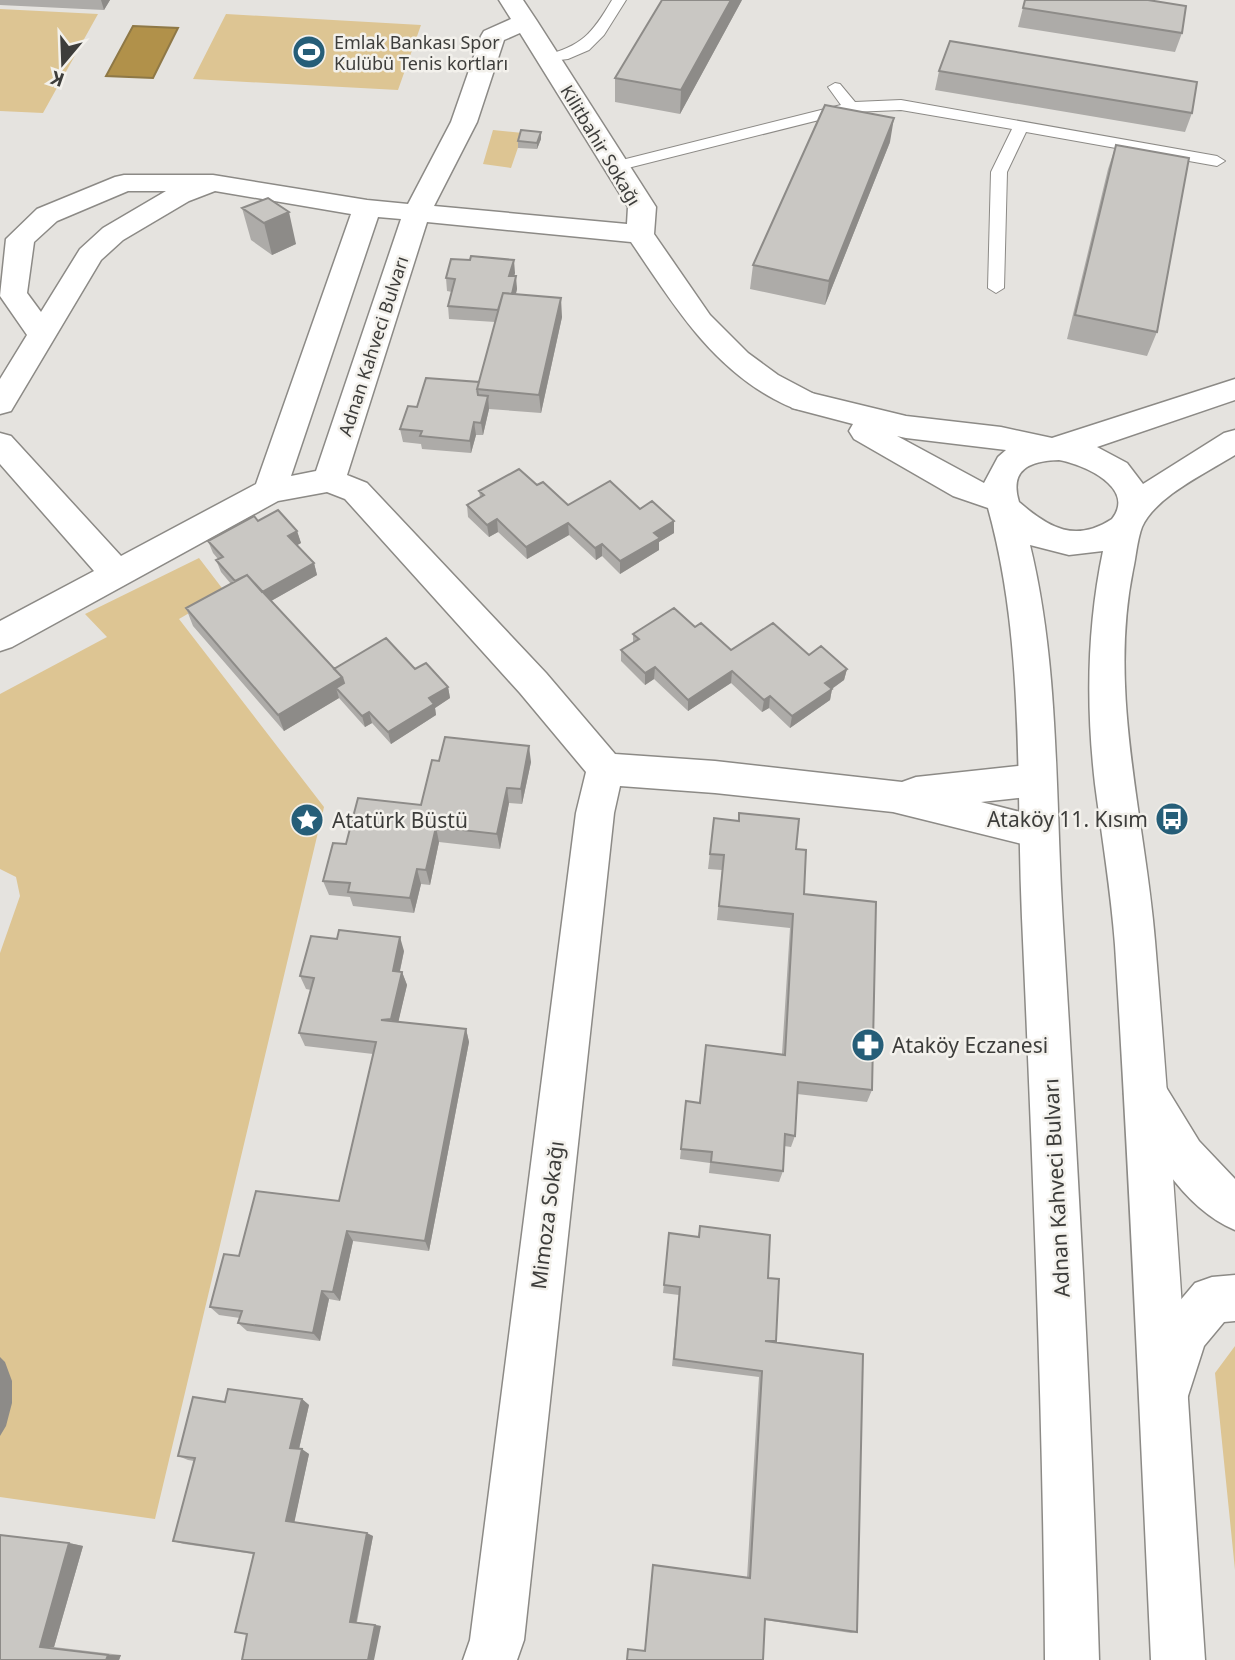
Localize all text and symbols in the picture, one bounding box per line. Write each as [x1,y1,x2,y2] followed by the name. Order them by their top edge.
[28,28,98,98] north arrow
[334,30,508,75] place label: Emlak Bankası Spor Kulübü Tenis kortları
[290,33,328,71] sports icon: Emlak Bankası Spor Kulübü Tenis kortları
[47,65,68,93] text: K
[555,80,647,210] street label: Kilitbahir Sokağı
[333,253,413,439] street label: Adnan Kahveci Bulvarı
[1153,800,1191,838] bus stop icon: Ataköy 11. Kısım
[288,801,326,839] place icon: Atatürk Büstü
[987,805,1148,833] place label: Ataköy 11. Kısım
[332,806,468,834] place label: Atatürk Büstü
[849,1026,887,1064] pharmacy icon: Ataköy Eczanesi
[892,1031,1048,1059] place label: Ataköy Eczanesi
[1036,1078,1076,1298] street label: Adnan Kahveci Bulvarı
[524,1139,570,1291] street label: Mimoza Sokağı

